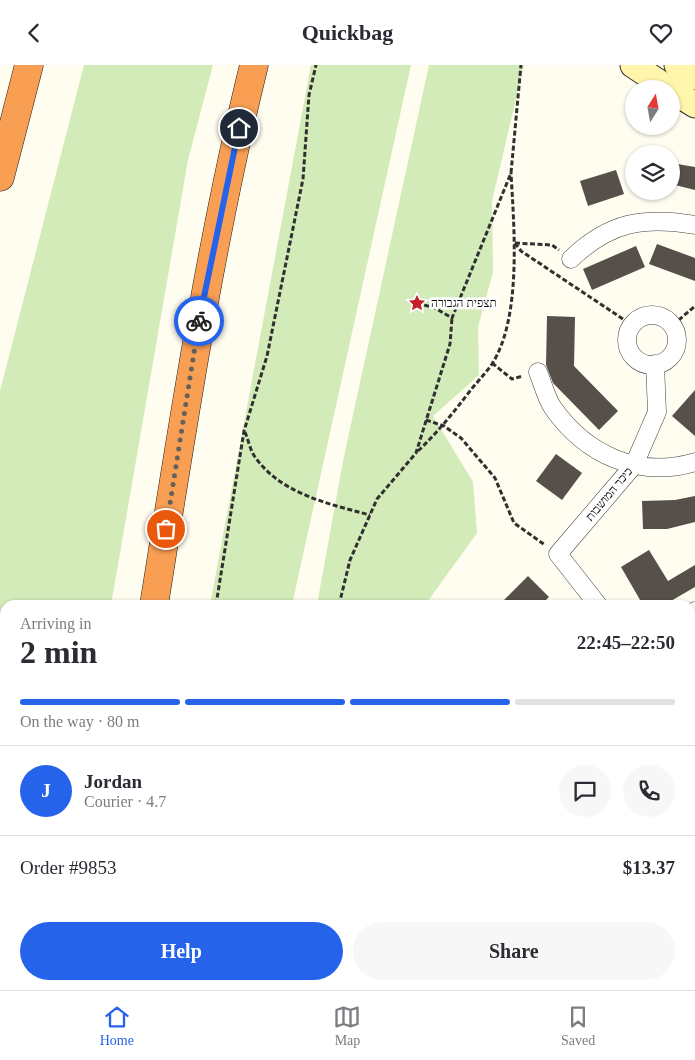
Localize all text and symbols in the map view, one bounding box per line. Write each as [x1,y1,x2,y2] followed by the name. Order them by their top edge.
[20,19,48,47] icon: back
[647,19,675,47] icon: heart
[302,20,393,45] text: Quickbag
[625,80,680,135] north arrow
[625,80,680,200] map controls
[218,107,260,149] pin
[225,114,253,142] icon: home
[625,145,680,200] button: layers
[407,293,427,313] place icon: תצפית הגבורה
[174,296,224,346] courier
[431,296,497,310] place label: תצפית הגבורה
[185,307,213,335] icon: bike
[583,464,636,524] street label: כיכר המושבות
[145,508,187,550] pin
[152,515,180,543] icon: bag
[20,615,92,632] text: Arriving in
[577,632,675,653] text: 22:45–22:50
[20,634,97,670] text: 2 min
[20,713,140,730] text: On the way · 80 m
[559,765,611,817] button: chat
[623,765,675,817] button: phone
[84,771,142,792] text: Jordan
[41,780,51,801] text: J
[84,793,166,810] text: Courier · 4.7
[20,857,117,878] text: Order #9853
[623,857,675,878] text: $13.37
[20,922,343,980] button: Help
[353,922,675,980] button: Share
[100,1003,134,1049] tab: Home
[333,1003,361,1049] tab: Map
[561,1003,595,1049] tab: Saved

